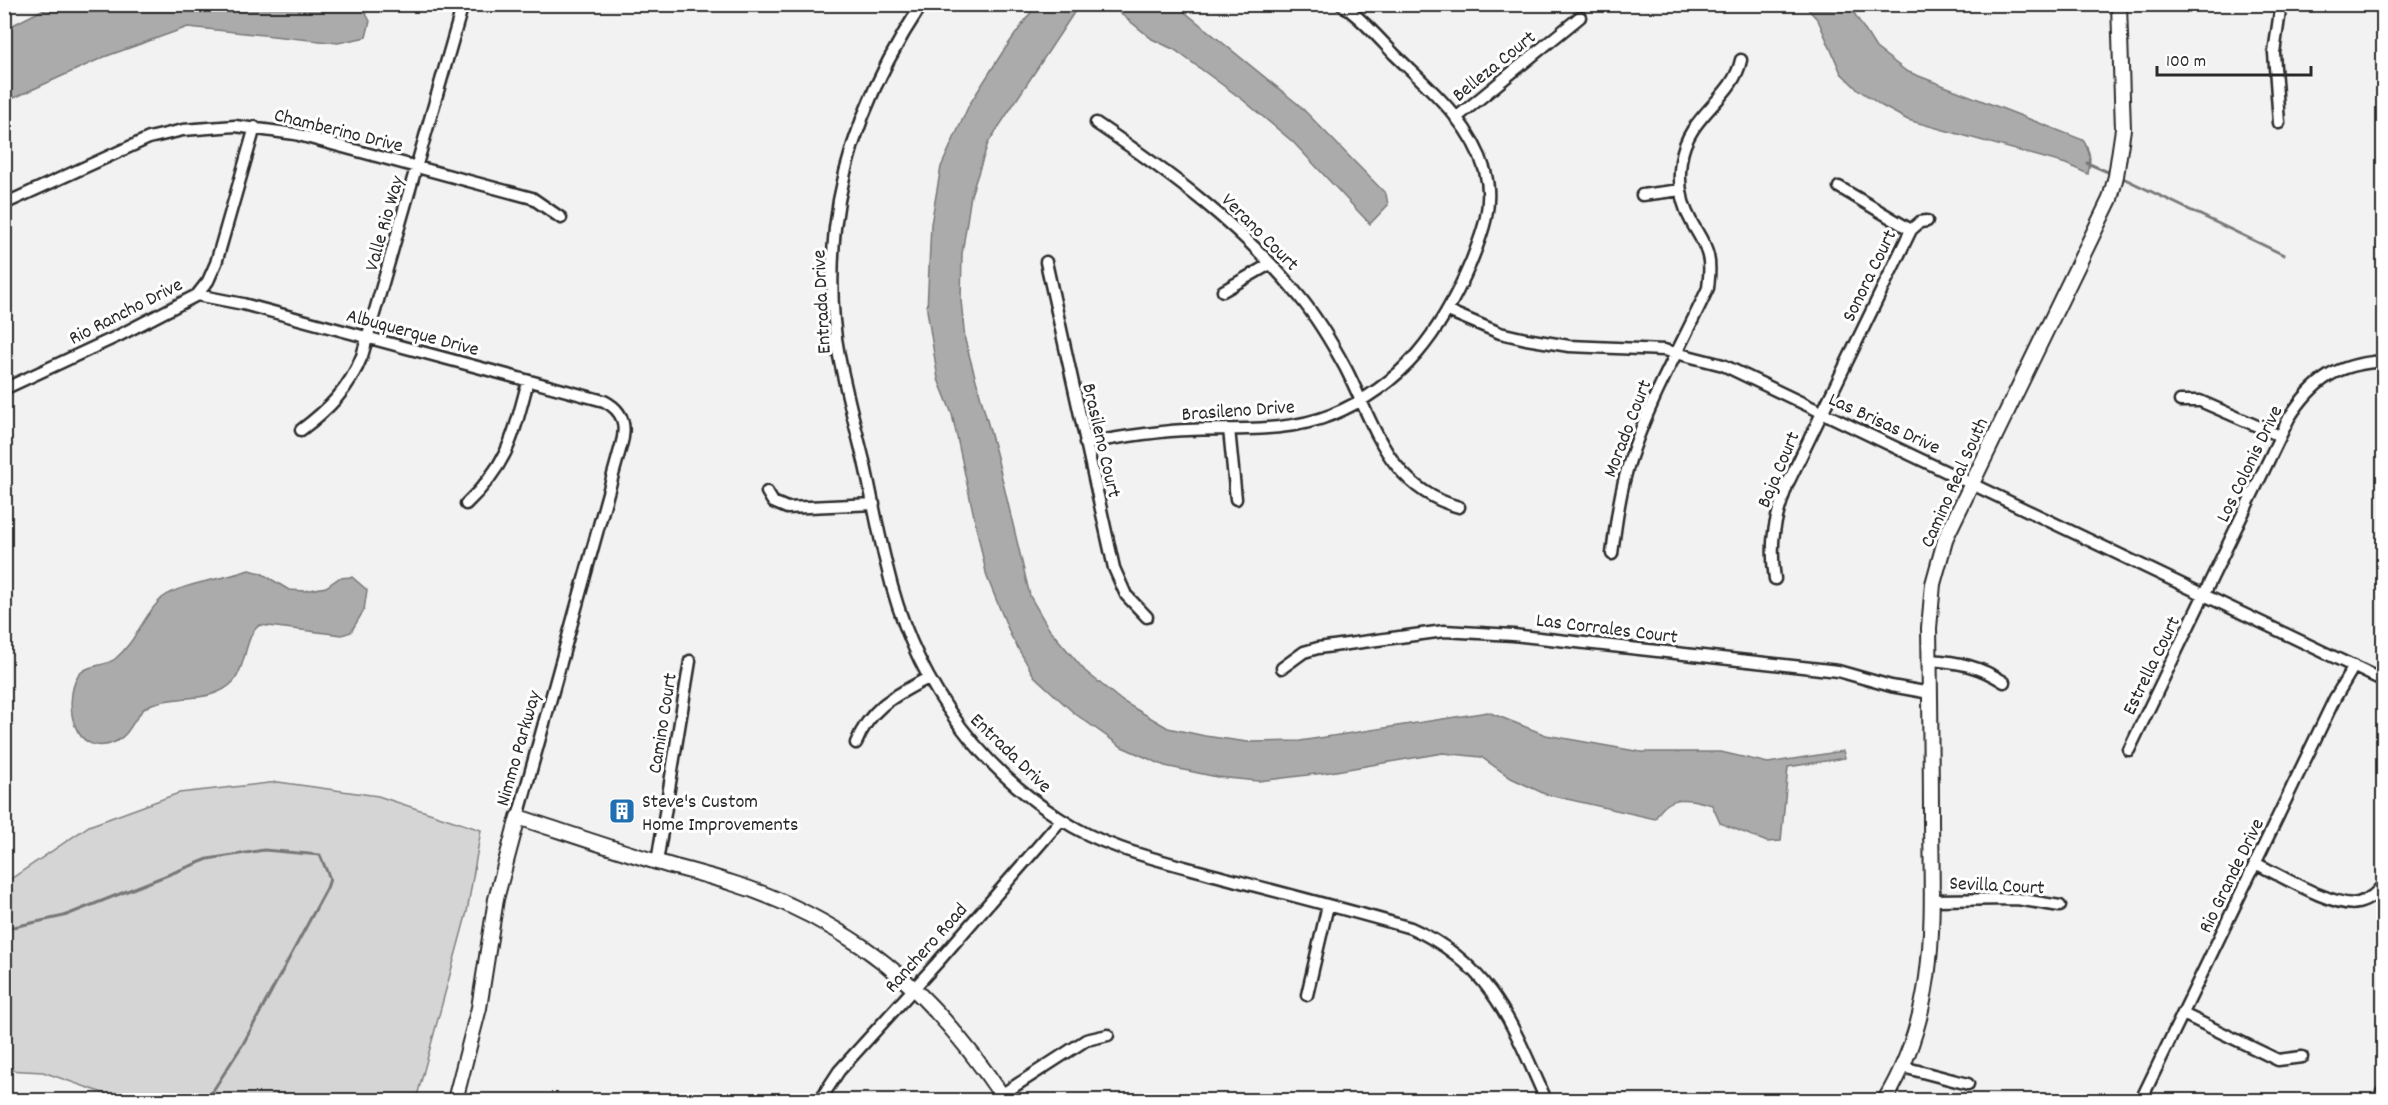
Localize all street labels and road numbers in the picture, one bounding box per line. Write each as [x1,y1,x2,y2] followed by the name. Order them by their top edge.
[1447,25,1543,110] street label: Belleza Court
[271,102,406,162] street label: Chamberino Drive
[359,172,413,275] street label: Valle Rio Way
[1214,188,1304,278] street label: Verano Court
[1836,225,1905,327] street label: Sonora Court
[806,249,840,355] street label: Entrada Drive
[65,272,188,353] street label: Rio Rancho Drive
[343,303,482,365] street label: Albuquerque Drive
[1597,376,1660,482] street label: Morado Court
[1073,381,1127,501] street label: Brasileno Court
[1823,387,1944,463] street label: Las Brisas Drive
[1181,394,1296,430] street label: Brasileno Drive
[2210,401,2291,528] street label: Los Colonis Drive
[1915,414,1997,553] street label: Camino Real South
[1751,428,1808,513] street label: Baja Court
[1534,607,1679,653] street label: Las Corrales Court
[2117,612,2189,720] street label: Estrella Court
[642,671,686,776] street label: Camino Court
[490,687,550,810] street label: Nimmo Parkway
[963,708,1057,801] street label: Entrada Drive
[2193,814,2273,938] street label: Rio Grande Drive
[1949,871,2045,903] street label: Sevilla Court
[879,898,975,1000] street label: Ranchero Road

